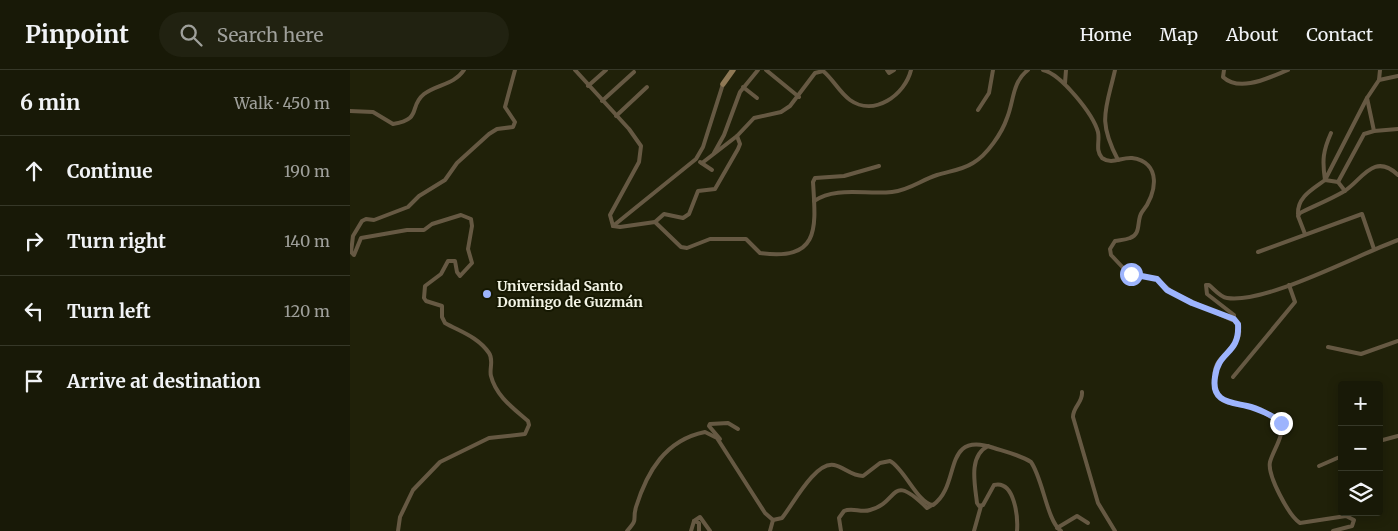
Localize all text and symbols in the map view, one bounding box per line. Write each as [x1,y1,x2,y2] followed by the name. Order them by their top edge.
[159,12,509,57] search box
[25,19,129,50] text: Pinpoint
[177,21,205,49] icon: search
[217,23,323,47] text: Search here
[1080,23,1132,46] text: Home
[1160,23,1198,46] text: Map
[1226,23,1278,46] text: About
[1306,23,1373,46] text: Contact
[20,89,80,116] text: 6 min
[234,93,330,113] text: Walk · 450 m
[20,157,48,185] icon: ahead
[67,159,153,183] text: Continue
[284,161,330,181] text: 190 m
[20,227,48,255] icon: right
[67,229,166,253] text: Turn right
[284,231,330,251] text: 140 m
[1120,263,1143,286] route start
[497,277,643,311] place label: Universidad Santo Domingo de Guzmán
[481,288,493,300] marker: Universidad Santo Domingo de Guzmán
[20,297,48,325] icon: left
[67,299,151,323] text: Turn left
[284,301,330,321] text: 120 m
[20,367,48,395] icon: arrive
[67,369,261,393] text: Arrive at destination
[1338,381,1383,516] map controls
[1338,381,1383,426] button: +
[1270,412,1293,435] route end
[1338,426,1383,471] button: −
[1338,471,1383,516] button: layers

